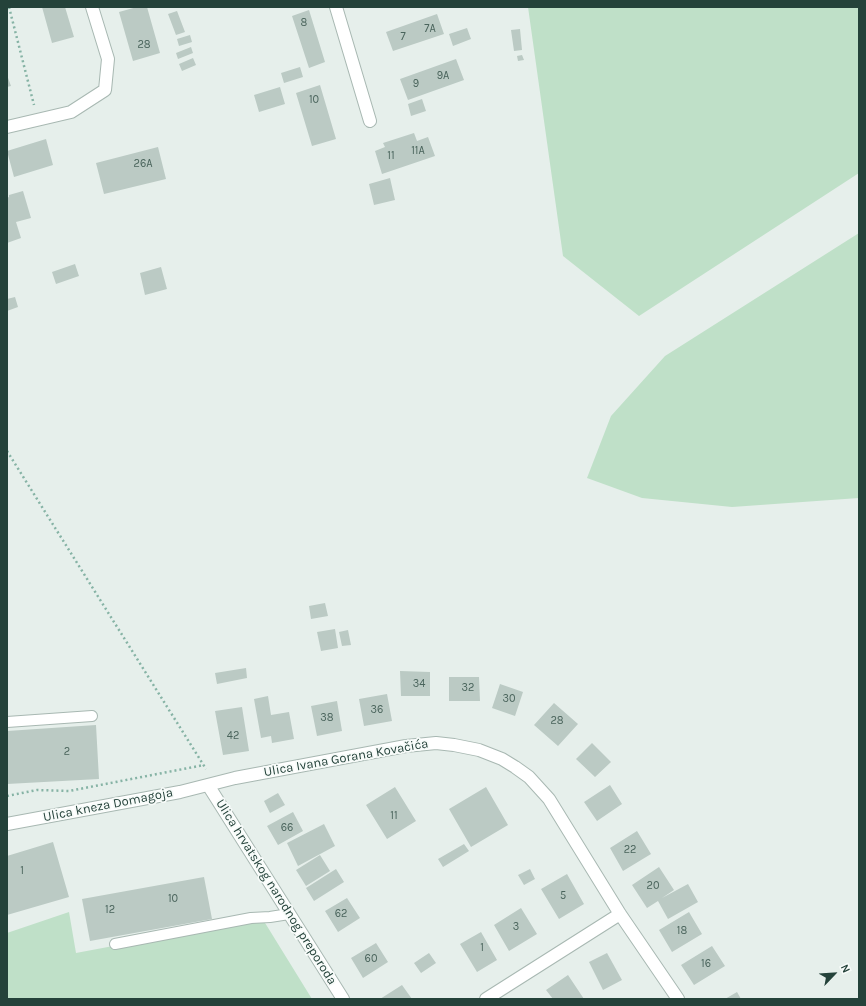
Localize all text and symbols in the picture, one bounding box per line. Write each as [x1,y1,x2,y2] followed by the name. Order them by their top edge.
[301,16,307,30] house number: 8
[424,22,436,36] house number: 7A
[400,30,406,44] house number: 7
[137,38,151,52] house number: 28
[437,69,449,83] house number: 9A
[413,77,419,91] house number: 9
[309,93,319,107] house number: 10
[411,144,425,158] house number: 11A
[387,149,395,163] house number: 11
[134,157,152,171] house number: 26A
[413,677,425,691] house number: 34
[462,681,474,695] house number: 32
[502,692,516,706] house number: 30
[371,703,383,717] house number: 36
[320,711,334,725] house number: 38
[550,714,564,728] house number: 28
[227,729,239,743] house number: 42
[262,736,430,780] street label: Ulica Ivana Gorana Kovačića
[64,745,70,759] house number: 2
[42,785,174,825] street label: Ulica kneza Domagoja
[212,796,340,988] street label: Ulica hrvatskog narodnog preporoda
[390,809,398,823] house number: 11
[281,821,293,835] house number: 66
[624,843,636,857] house number: 22
[20,864,24,878] house number: 1
[647,879,659,893] house number: 20
[560,889,566,903] house number: 5
[168,892,178,906] house number: 10
[105,903,115,917] house number: 12
[335,907,347,921] house number: 62
[513,920,519,934] house number: 3
[677,924,687,938] house number: 18
[480,941,484,955] house number: 1
[365,952,377,966] house number: 60
[814,954,854,994] north arrow
[701,957,711,971] house number: 16
[838,962,853,975] text: N

